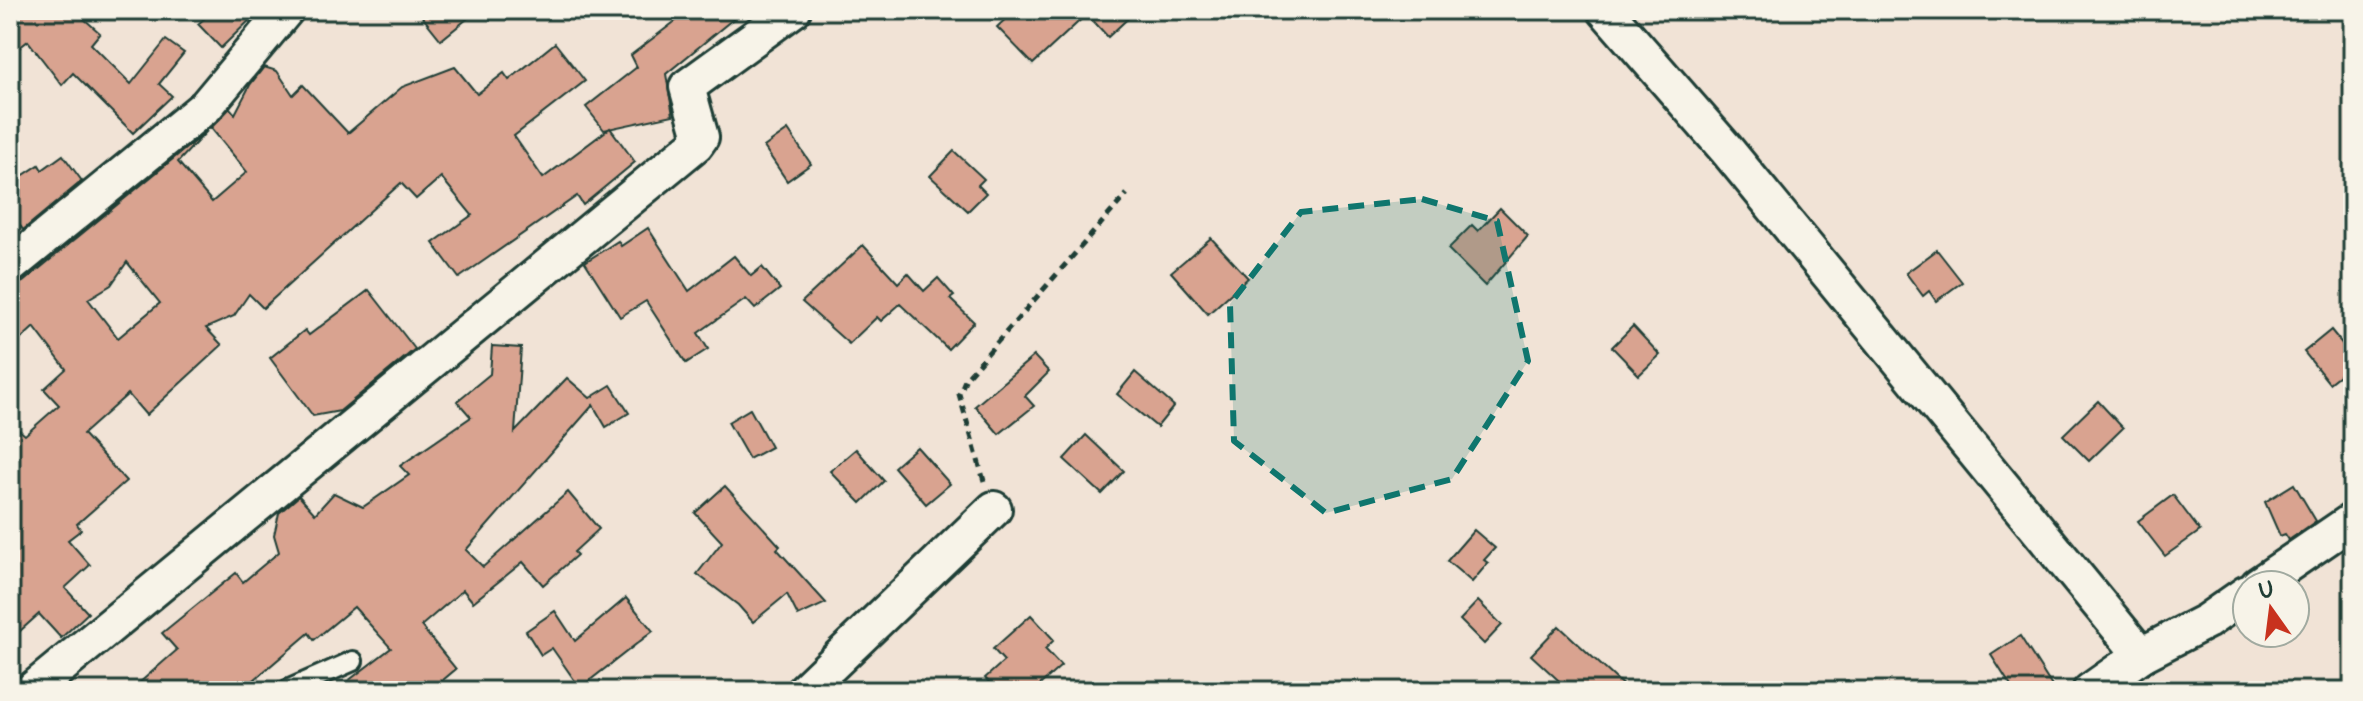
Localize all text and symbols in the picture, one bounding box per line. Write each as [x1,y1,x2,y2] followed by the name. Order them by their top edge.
[2231,569,2311,649] north arrow
[2256,575,2277,606] text: U

